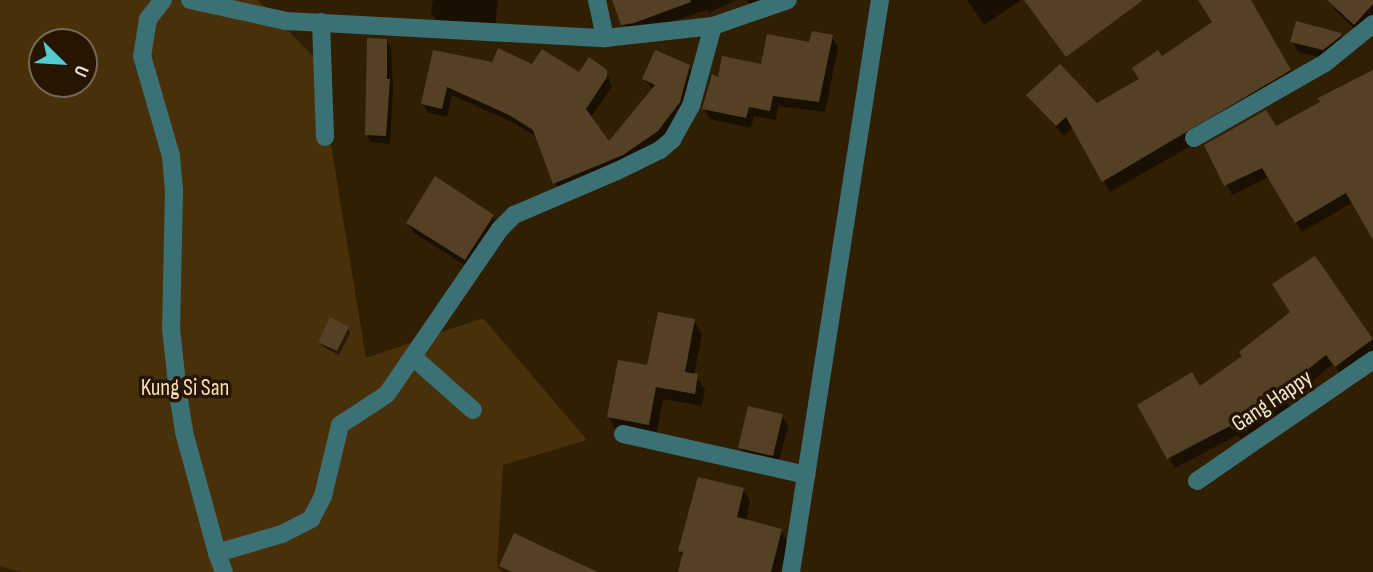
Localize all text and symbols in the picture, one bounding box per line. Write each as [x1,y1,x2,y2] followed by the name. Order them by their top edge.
[28,28,98,98] north arrow
[68,62,93,80] text: U
[1226,364,1318,438] street label: Gang Happy
[141,374,229,402] park label: Kung Si San

